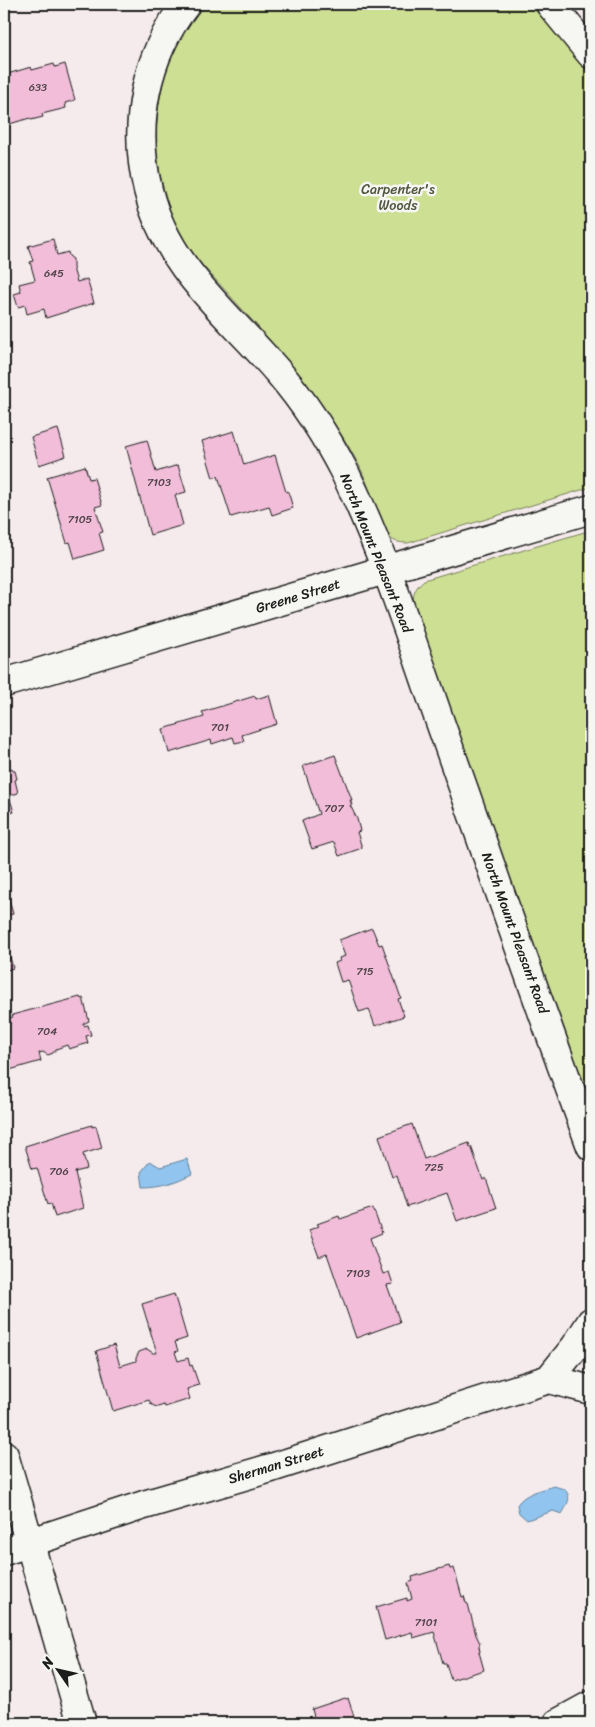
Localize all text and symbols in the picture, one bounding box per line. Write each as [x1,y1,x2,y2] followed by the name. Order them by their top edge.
[29,78,47,97] house number: 633
[361,177,435,218] park label: Carpenter's Woods
[44,264,64,283] house number: 645
[333,469,420,638] street label: North Mount Pleasant Road
[147,473,171,492] house number: 7103
[68,510,93,529] house number: 7105
[253,571,343,621] street label: Greene Street
[211,718,229,737] house number: 701
[324,799,344,818] house number: 707
[474,849,556,1019] street label: North Mount Pleasant Road
[356,962,374,981] house number: 715
[37,1022,57,1041] house number: 704
[424,1158,444,1177] house number: 725
[49,1162,69,1181] house number: 706
[346,1264,370,1283] house number: 7103
[225,1439,327,1491] street label: Sherman Street
[415,1613,438,1632] house number: 7101
[32,1644,82,1694] north arrow
[34,1652,61,1675] text: N

